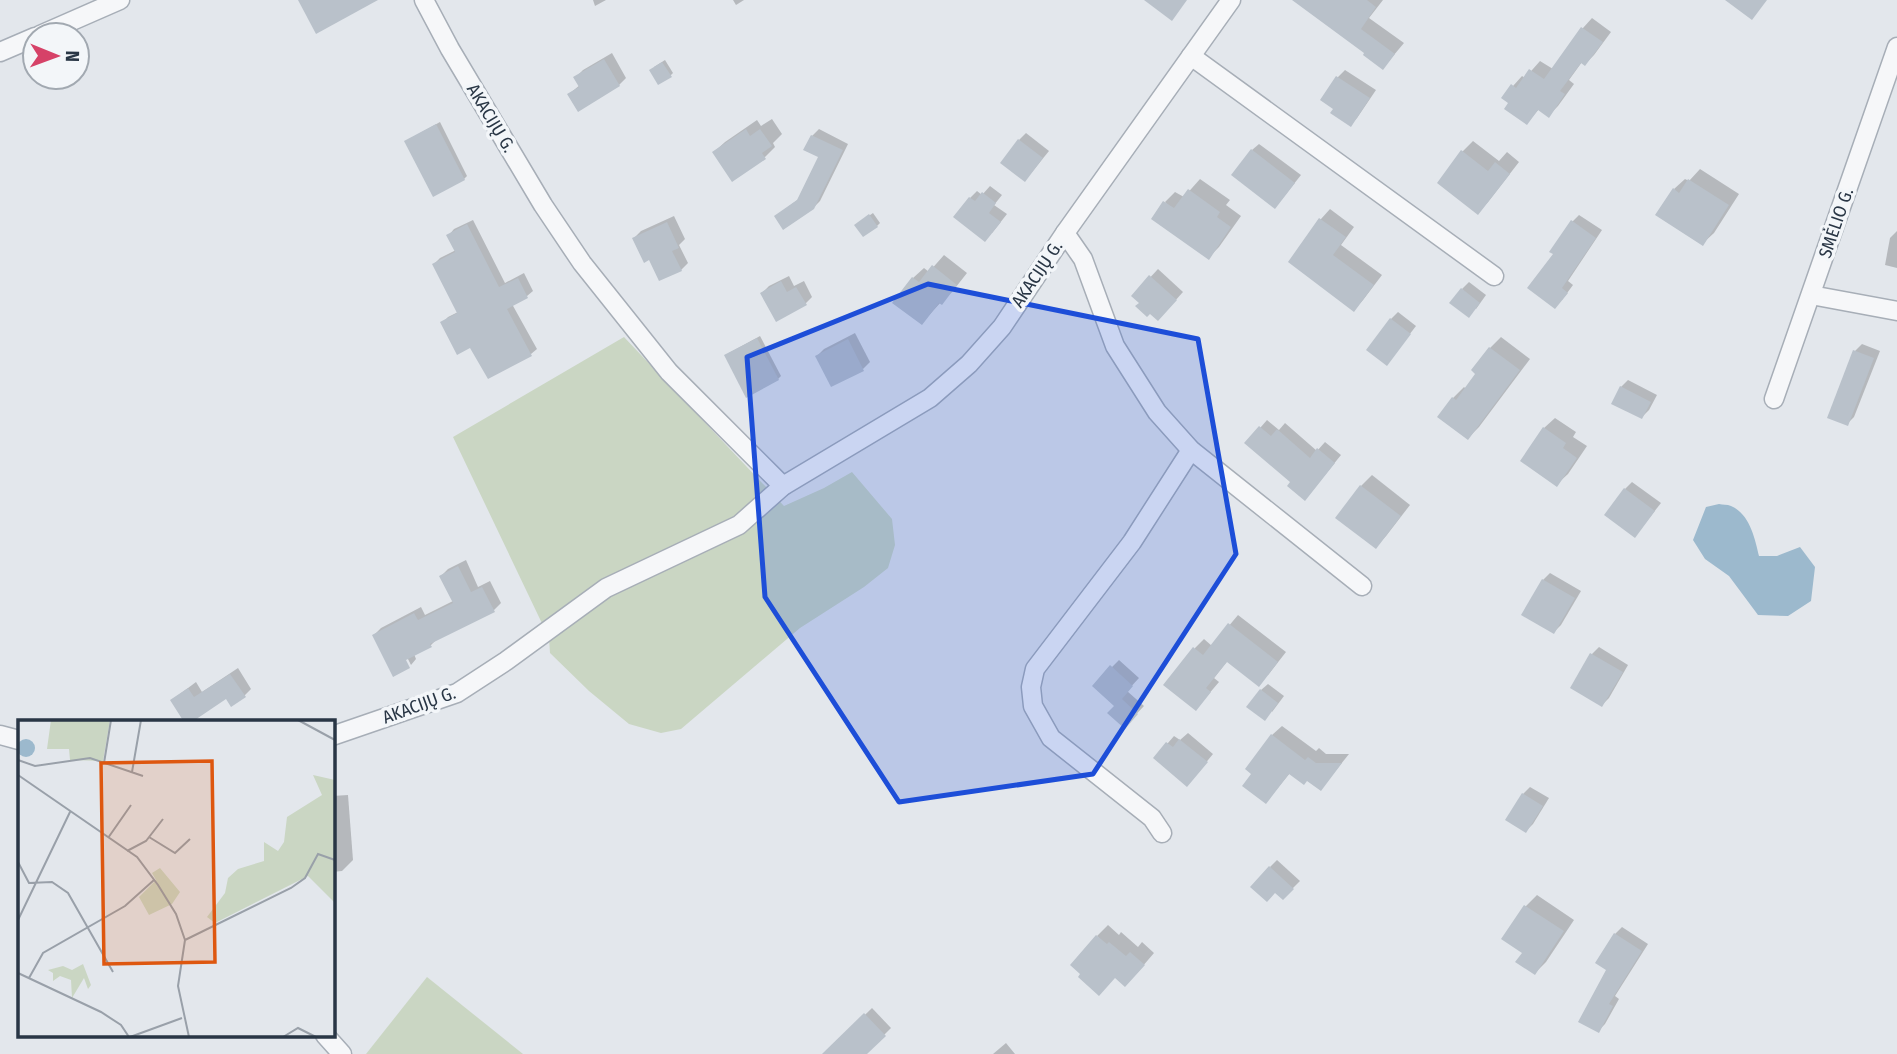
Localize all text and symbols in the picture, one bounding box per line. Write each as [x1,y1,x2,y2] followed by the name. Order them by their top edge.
[21,21,91,91] north arrow
[61,50,84,62] text: N
[462,80,520,156] street label: AKACIJŲ G.
[1814,185,1858,261] street label: SMĖLIO G.
[1007,236,1067,312] street label: AKACIJŲ G.
[380,682,459,728] street label: AKACIJŲ G.
[18,720,334,1036] inset map

